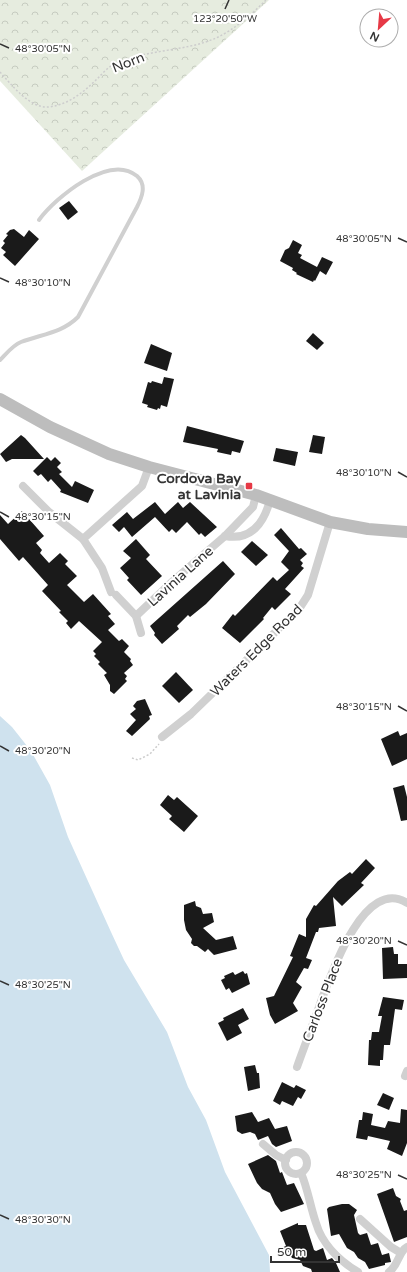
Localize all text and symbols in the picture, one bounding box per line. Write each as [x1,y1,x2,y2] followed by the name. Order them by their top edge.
[359,8,399,48] north arrow
[193,13,257,25] text: 123°20'50"W
[368,29,382,44] text: N
[15,43,71,55] text: 48°30'05"N
[110,49,147,76] street label: Norn
[336,233,392,245] text: 48°30'05"N
[15,277,71,289] text: 48°30'10"N
[336,467,392,479] text: 48°30'10"N
[157,470,241,503] place label: Cordova Bay at Lavinia
[244,481,254,491] marker: Cordova Bay at Lavinia
[15,511,71,523] text: 48°30'15"N
[144,542,217,610] street label: Lavinia Lane
[207,601,306,700] street label: Waters Edge Road
[336,701,392,713] text: 48°30'15"N
[15,745,71,757] text: 48°30'20"N
[336,935,392,947] text: 48°30'20"N
[299,956,346,1044] street label: Carloss Place
[15,979,71,991] text: 48°30'25"N
[336,1169,392,1181] text: 48°30'25"N
[15,1214,71,1226] text: 48°30'30"N
[271,1238,339,1264] scale bar
[277,1245,306,1259] text: 50 m

